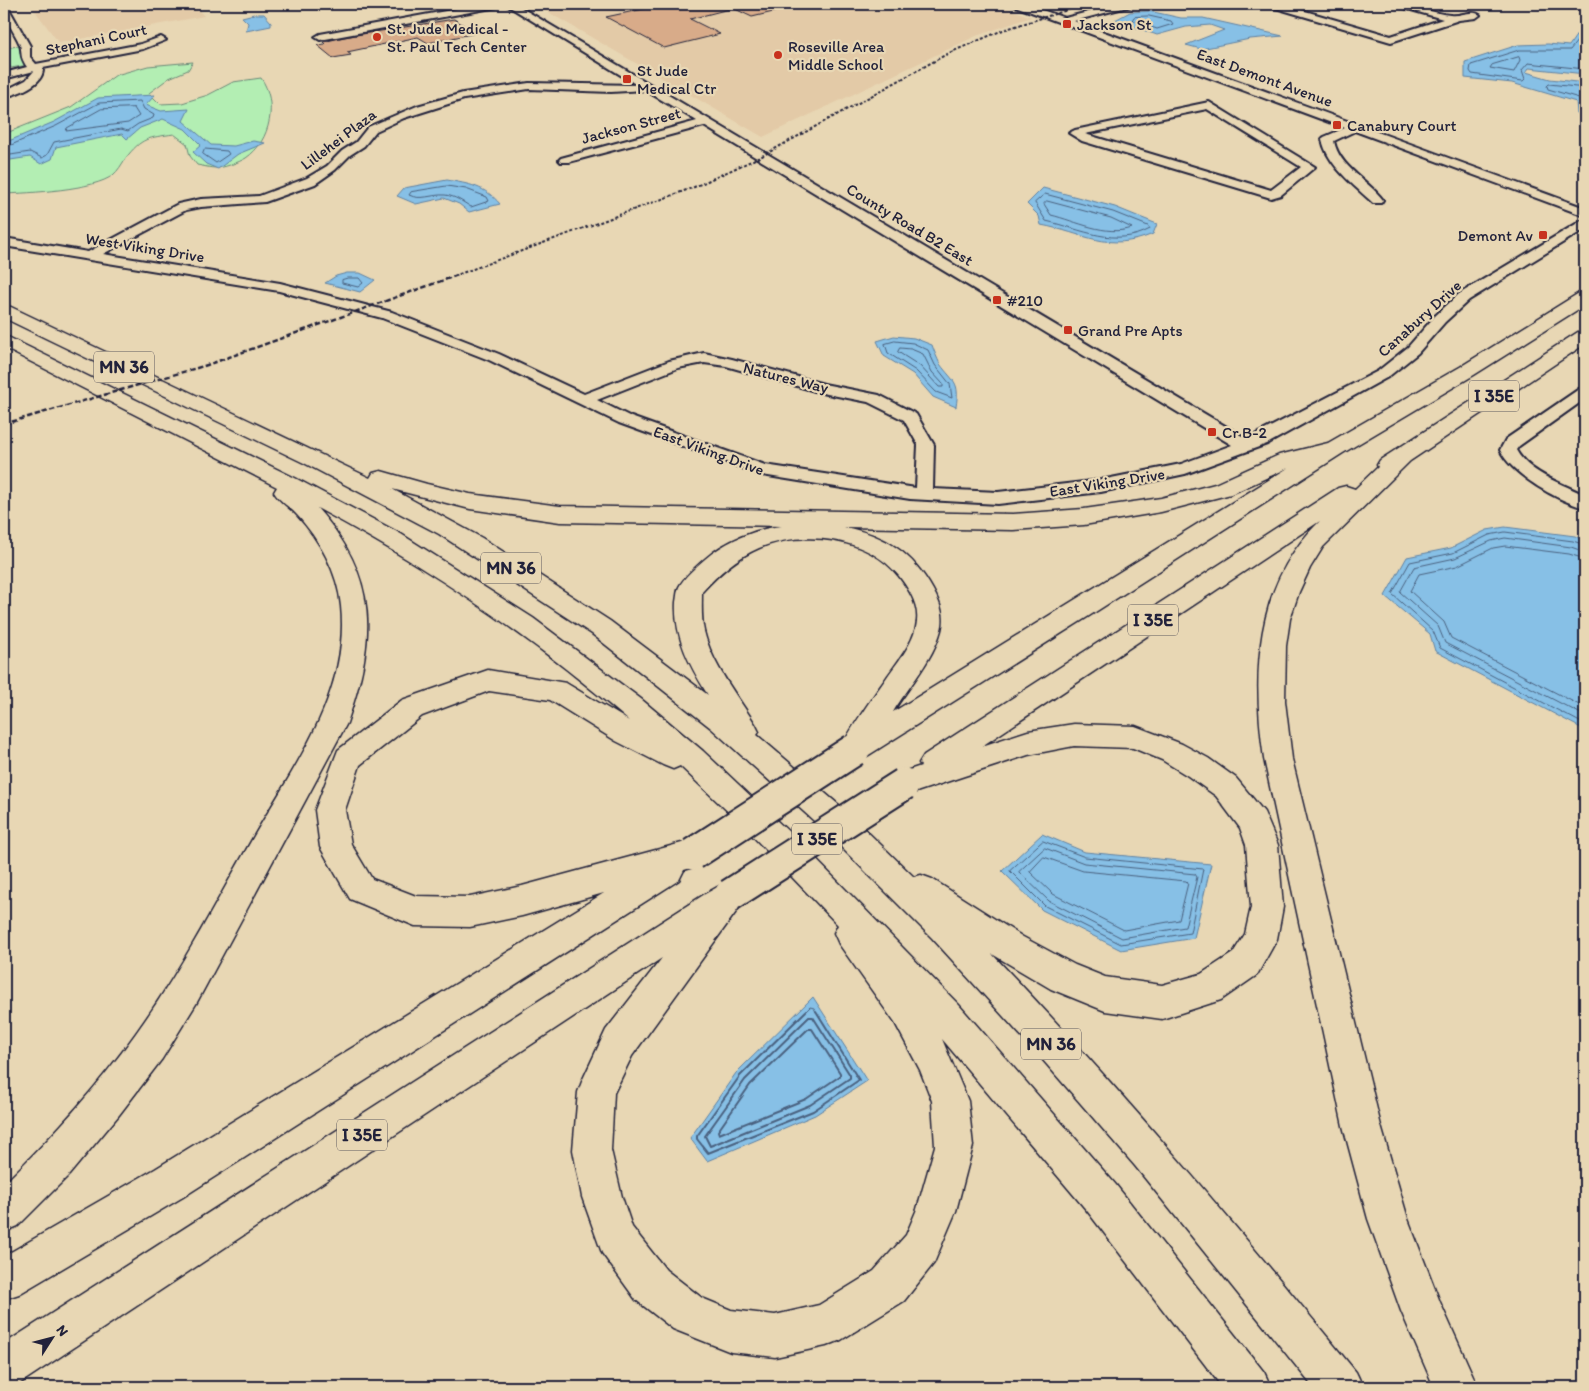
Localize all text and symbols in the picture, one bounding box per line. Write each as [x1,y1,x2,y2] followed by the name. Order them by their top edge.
[1077,15,1151,34] place label: Jackson St
[1061,18,1073,30] marker: Jackson St
[387,19,527,56] place label: St. Jude Medical - St. Paul Tech Center
[44,20,148,59] street label: Stephani Court
[371,31,383,43] marker: St. Jude Medical - St. Paul Tech Center
[788,37,885,74] place label: Roseville Area Middle School
[1194,44,1336,111] street label: East Demont Avenue
[772,49,784,61] marker: Roseville Area Middle School
[637,61,716,98] place label: St Jude Medical Ctr
[621,73,633,85] marker: St Jude Medical Ctr
[579,103,683,148] street label: Jackson Street
[297,104,380,174] street label: Lillehei Plaza
[1347,116,1456,135] place label: Canabury Court
[1331,119,1343,131] marker: Canabury Court
[843,179,977,270] street label: County Road B2 East
[1458,226,1534,245] place label: Demont Av
[84,229,206,266] street label: West Viking Drive
[1537,229,1549,241] marker: Demont Av
[1374,276,1465,361] street label: Canabury Drive
[1007,291,1043,310] place label: #210
[991,294,1003,306] marker: #210
[1078,321,1183,340] place label: Grand Pre Apts
[1062,324,1074,336] marker: Grand Pre Apts
[94,352,154,382] road number: MN 36
[741,358,831,397] street label: Natures Way
[1469,381,1519,412] road number: I 35E
[651,422,767,479] street label: East Viking Drive
[1222,423,1268,442] place label: Cr B-2
[1206,426,1218,438] marker: Cr B-2
[1048,464,1166,501] street label: East Viking Drive
[481,552,541,584] road number: MN 36
[1128,604,1178,636] road number: I 35E
[792,824,842,854] road number: I 35E
[1021,1028,1081,1060] road number: MN 36
[337,1120,387,1150] road number: I 35E
[28,1314,78,1364] north arrow
[52,1322,72,1339] text: N

